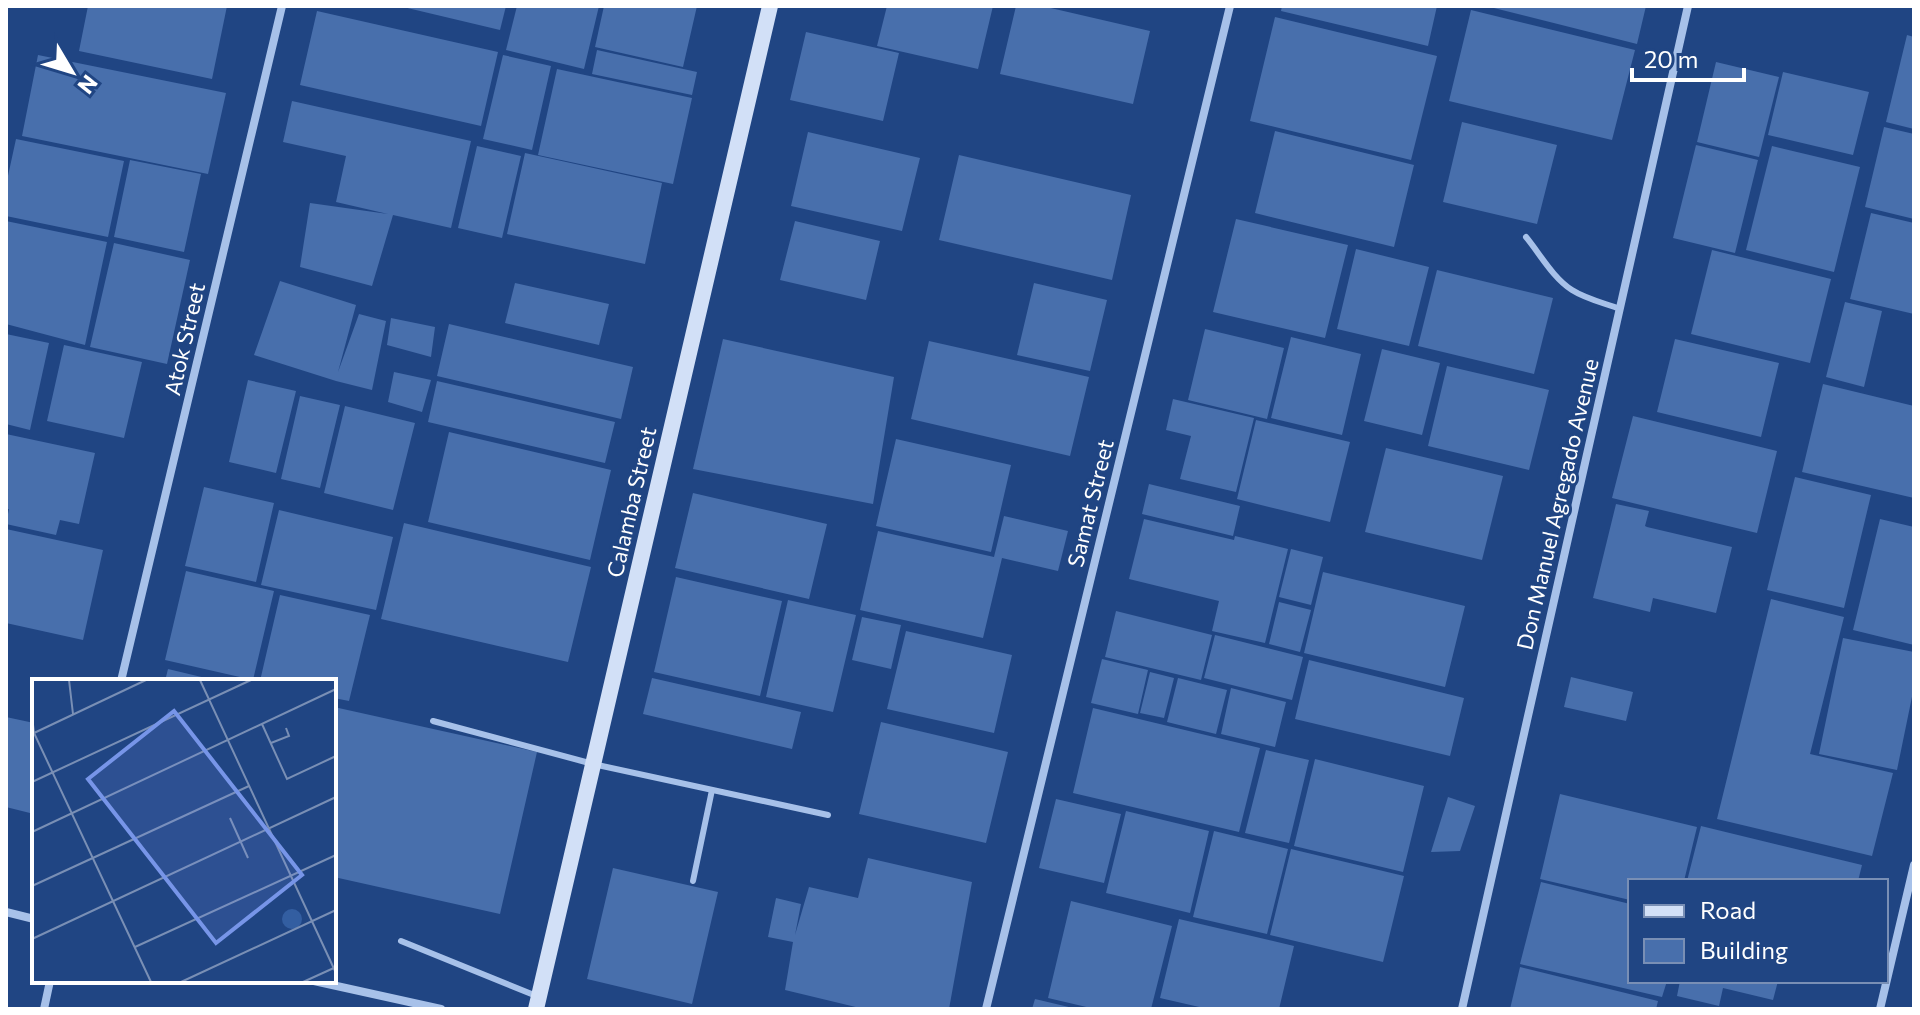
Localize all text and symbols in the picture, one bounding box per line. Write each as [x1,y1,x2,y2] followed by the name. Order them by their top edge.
[32,32,112,112] north arrow
[1632,32,1744,82] scale bar
[1644,44,1698,73] text: 20 m
[72,70,104,99] text: N
[158,280,210,398] street label: Atok Street
[1510,356,1604,652] street label: Don Manuel Agregado Avenue
[601,424,661,580] street label: Calamba Street
[1061,436,1119,570] street label: Samat Street
[32,679,336,983] inset map
[1628,879,1888,983] legend
[1700,895,1756,924] text: Road
[1700,935,1788,964] text: Building

